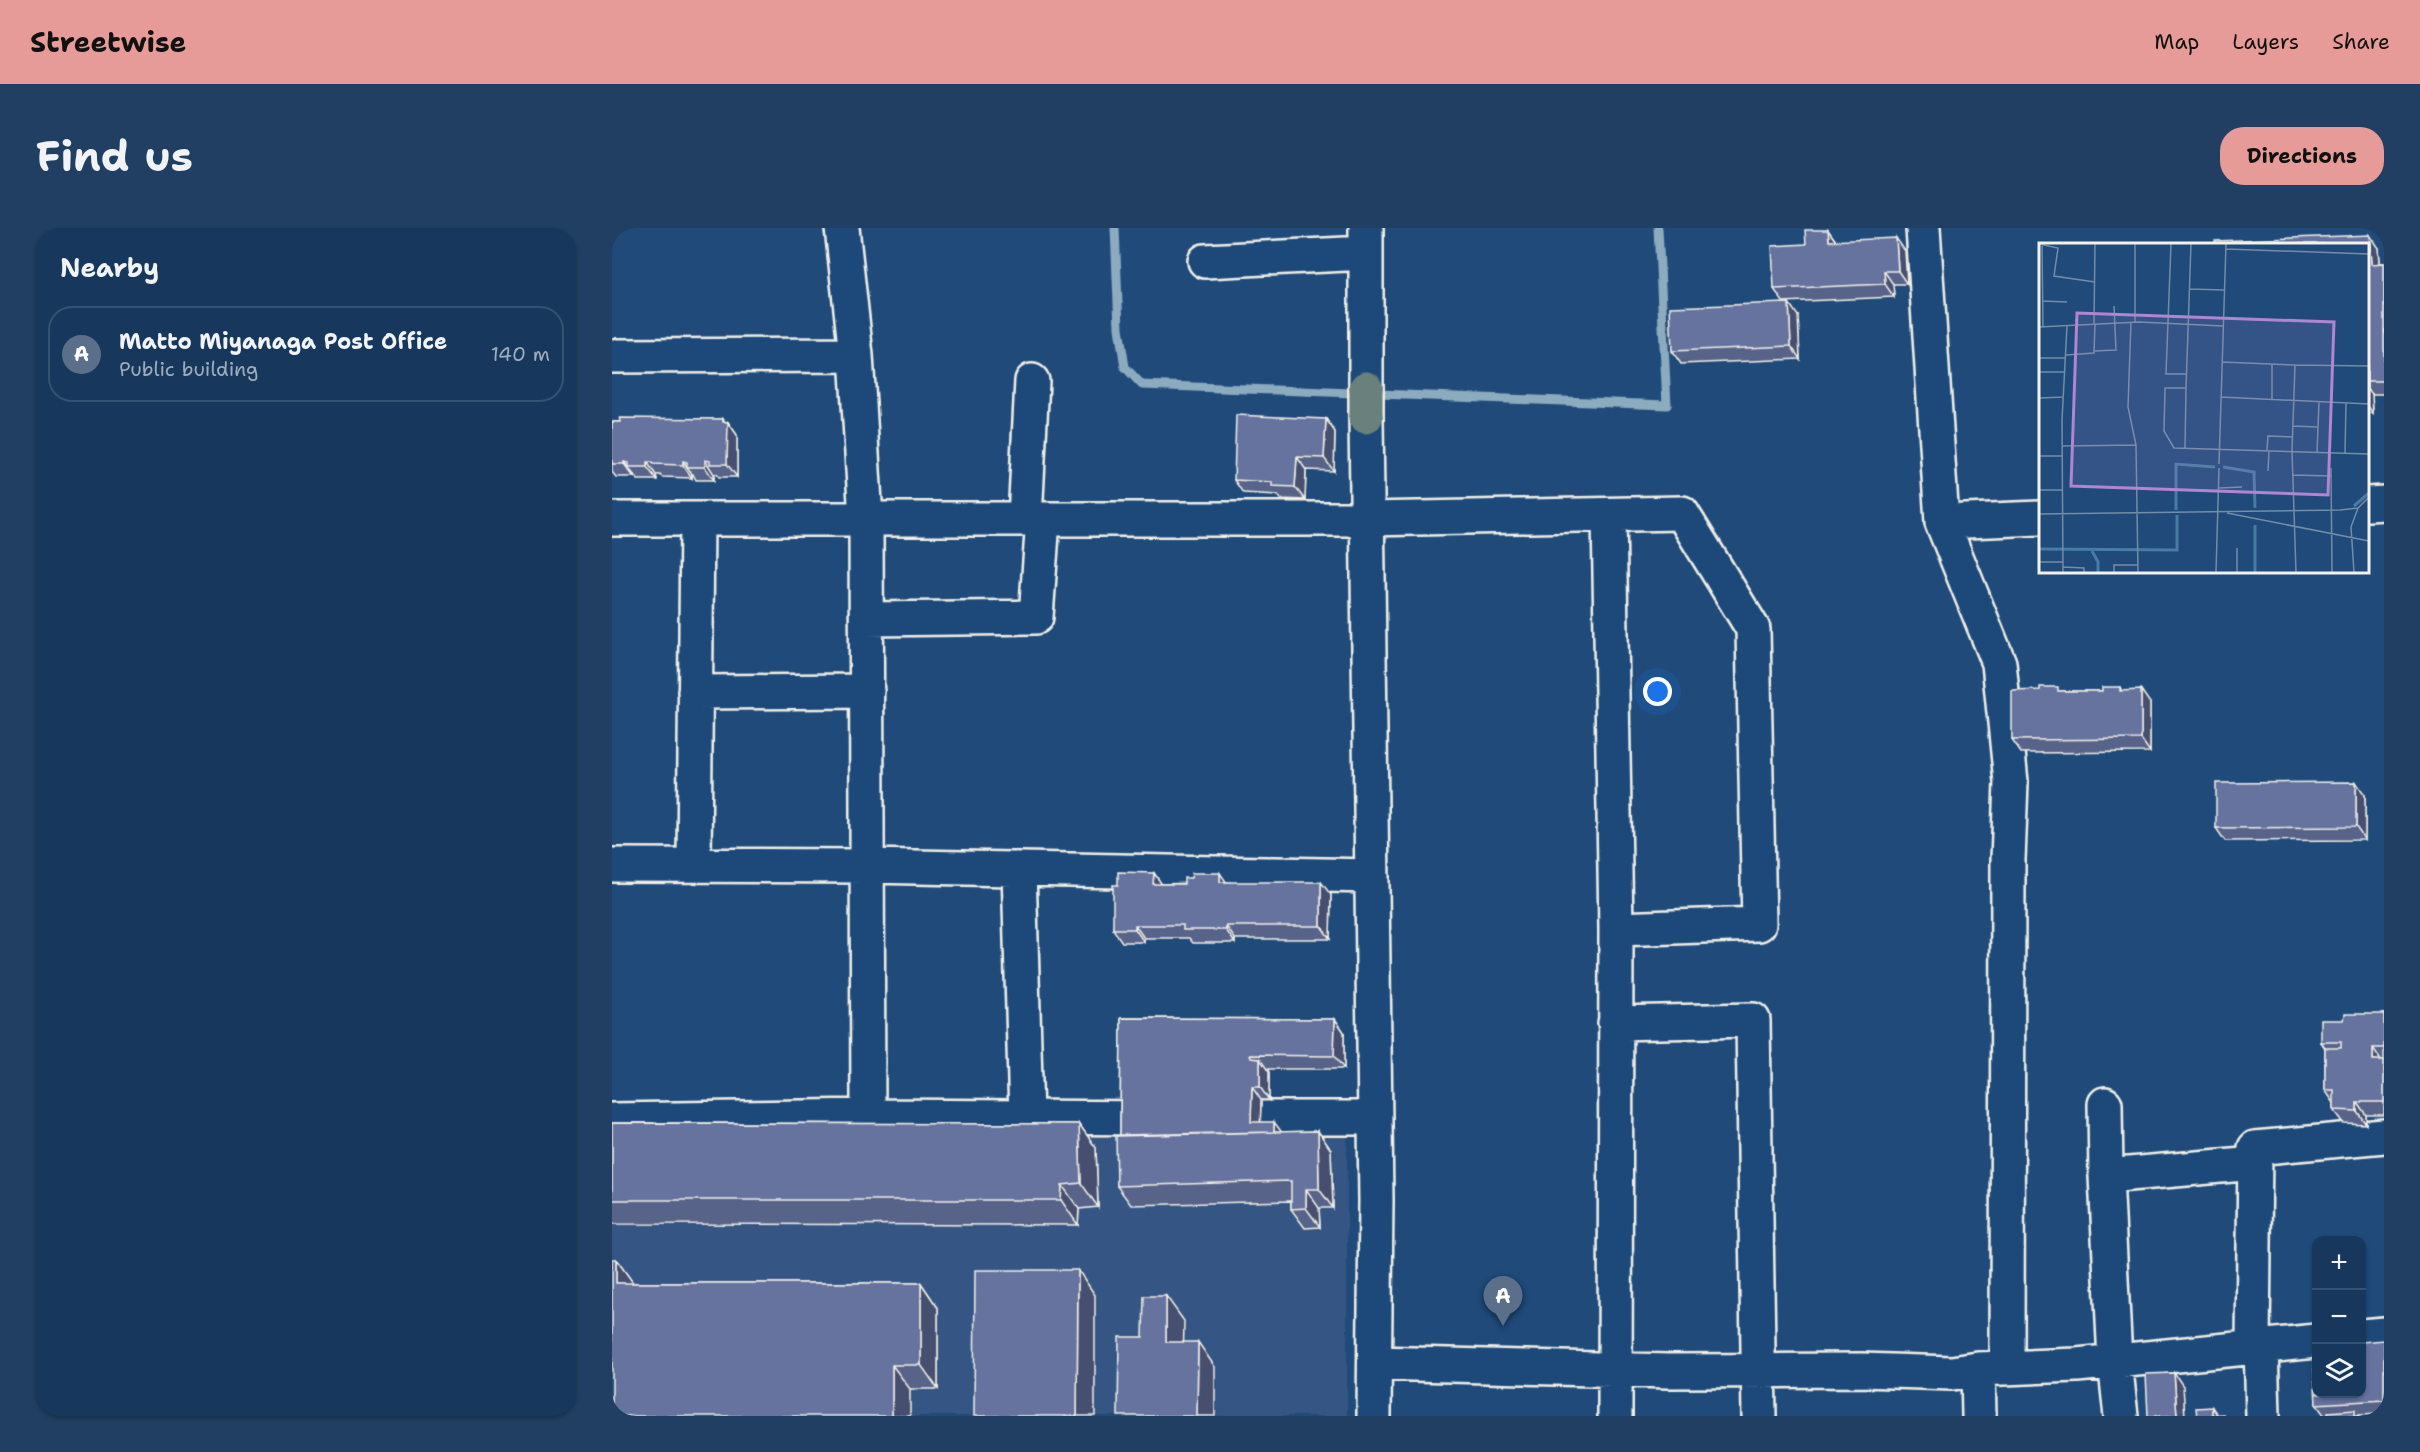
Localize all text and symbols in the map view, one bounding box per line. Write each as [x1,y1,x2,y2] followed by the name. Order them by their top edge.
[30,23,186,61] text: Streetwise
[2154,28,2199,56] text: Map
[2232,28,2299,56] text: Layers
[2332,28,2390,56] text: Share
[2220,127,2384,185] button: Directions
[36,128,193,184] text: Find us
[2039,243,2369,573] inset map
[60,250,159,285] text: Nearby
[119,327,447,356] text: Matto Miyanaga Post Office
[74,341,89,367] text: A
[491,341,550,367] text: 140 m
[119,356,258,382] text: Public building
[1643,677,1672,706] your location
[2312,1236,2366,1398] map controls
[2312,1236,2366,1290] button: +
[1484,1276,1522,1326] pin: A
[2312,1290,2366,1344] button: −
[2312,1344,2366,1398] button: layers

